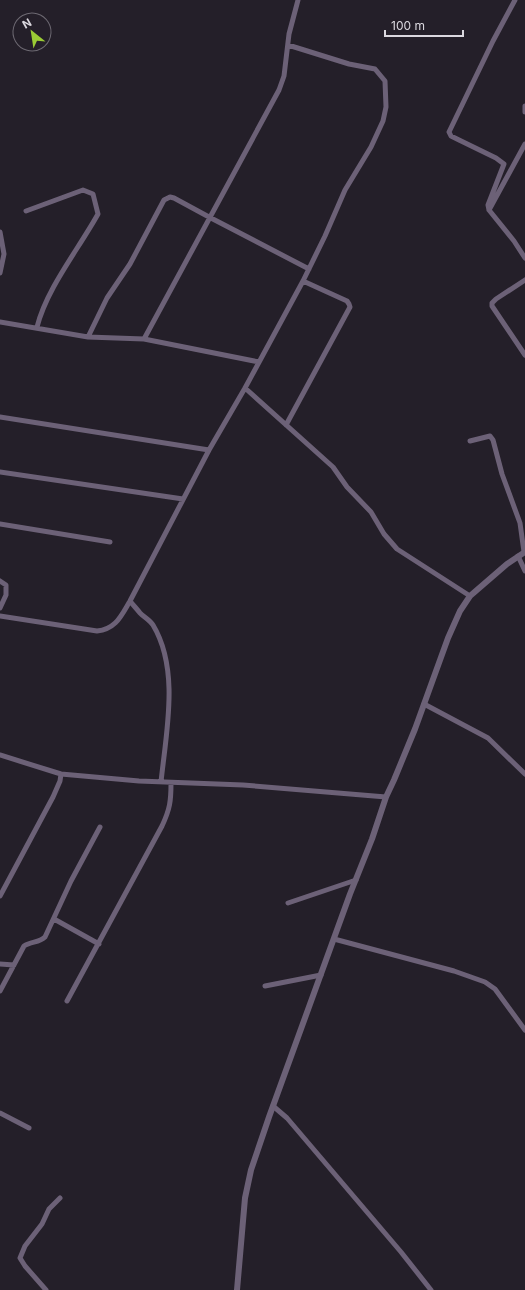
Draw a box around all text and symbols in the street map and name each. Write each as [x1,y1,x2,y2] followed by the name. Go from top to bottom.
[12,12,52,52] north arrow
[385,12,463,38] scale bar
[20,15,34,31] text: N
[391,18,425,33] text: 100 m

